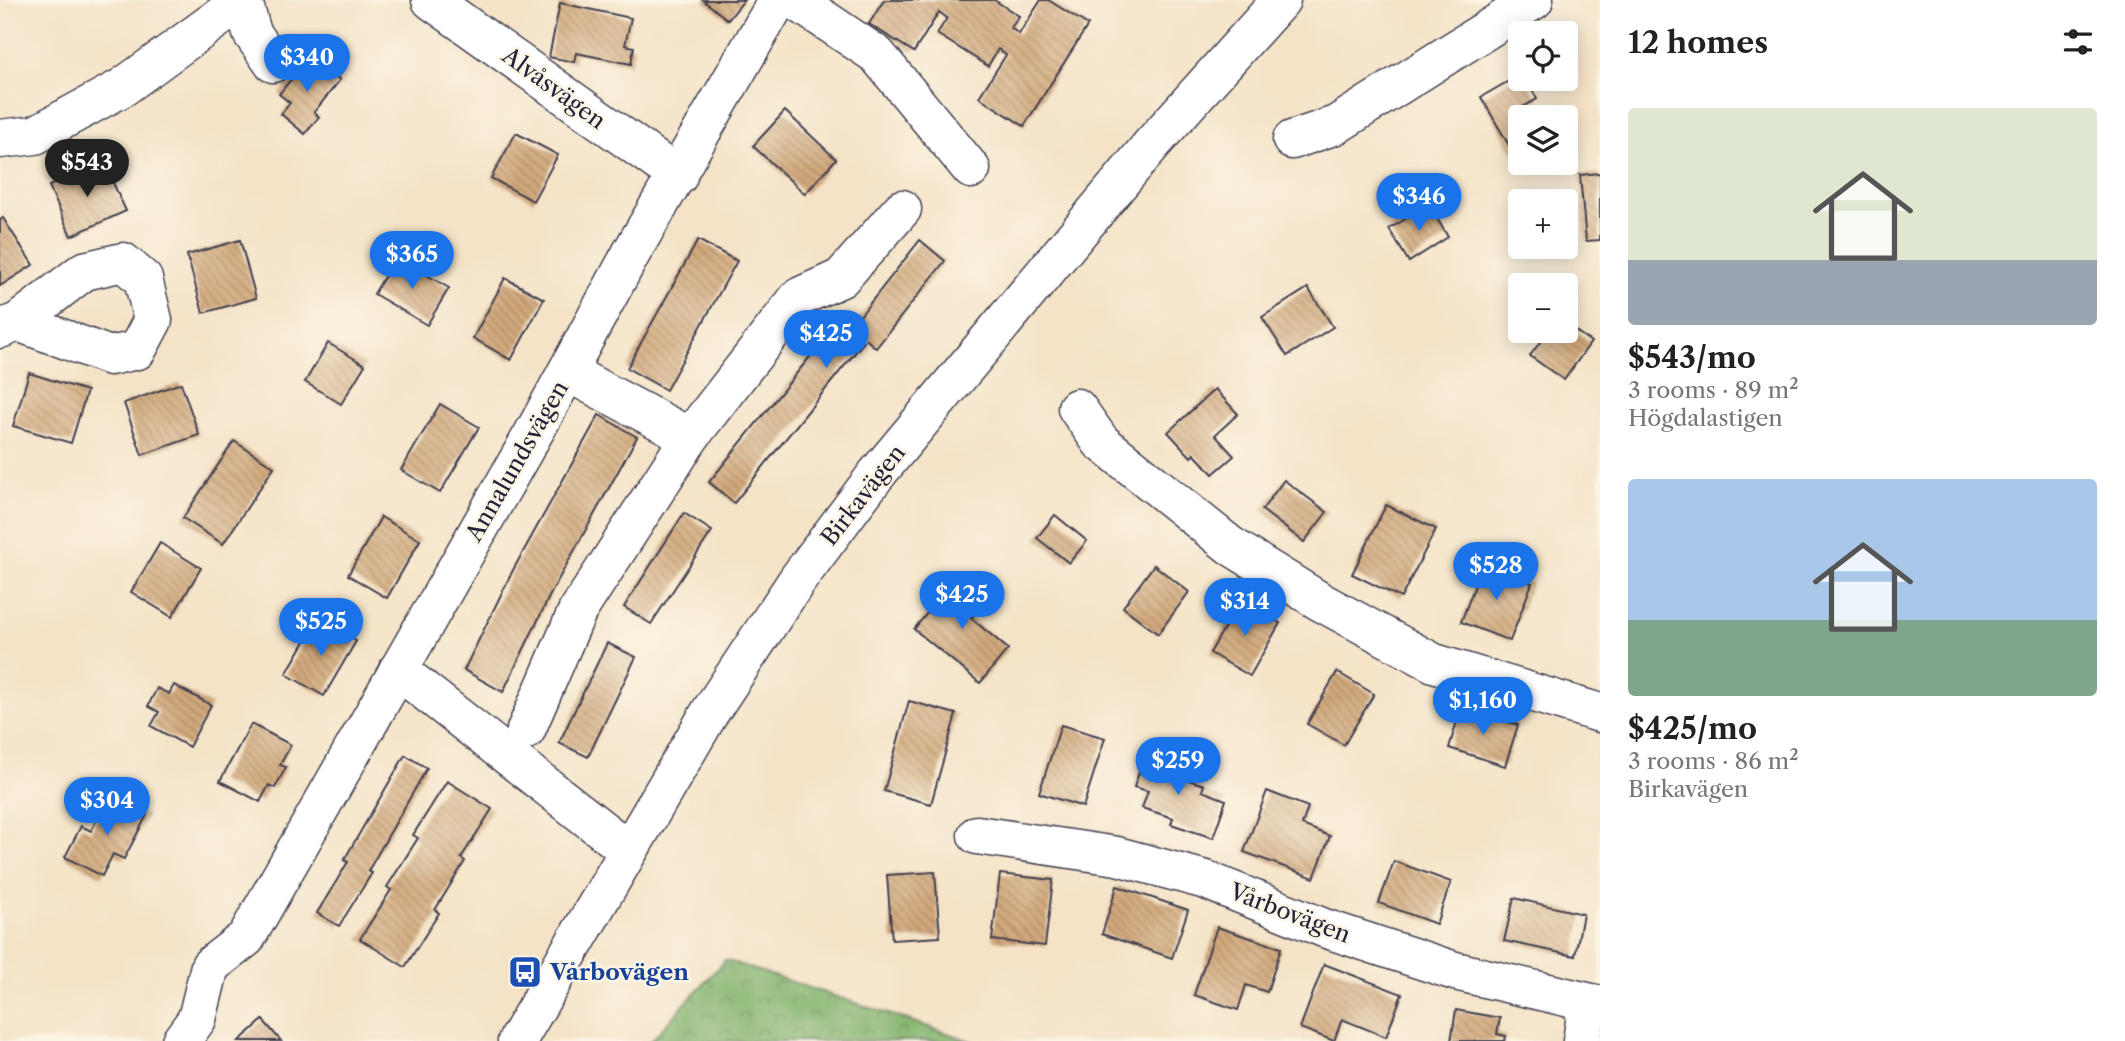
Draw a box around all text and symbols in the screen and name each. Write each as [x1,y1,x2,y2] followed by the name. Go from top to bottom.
[1508,21,1578,343] map controls
[1508,21,1578,91] button: locate
[2059,23,2097,61] icon: filters
[1628,24,1768,61] text: 12 homes
[266,34,348,94] pin: $340
[496,41,611,135] street label: Alvåsvägen
[280,43,334,71] text: $340
[1508,105,1578,175] button: layers
[46,140,128,199] pin: $543
[61,148,113,176] text: $543
[1800,153,1926,279] icon: home
[1378,174,1460,233] pin: $346
[1392,182,1446,210] text: $346
[1508,189,1578,259] button: +
[371,232,453,291] pin: $365
[386,240,438,268] text: $365
[1508,273,1578,343] button: −
[785,310,867,370] pin: $425
[800,319,852,347] text: $425
[1628,339,1756,376] text: $543/mo
[459,376,574,547] street label: Annalundsvägen
[1628,376,1799,404] text: 3 rooms · 89 m²
[1628,404,1783,432] text: Högdalastigen
[815,439,911,551] street label: Birkavägen
[1800,524,1926,650] icon: home
[1455,542,1537,602] pin: $528
[1469,551,1523,579] text: $528
[921,572,1003,631] pin: $425
[1204,578,1286,638] pin: $314
[936,580,988,608] text: $425
[1220,587,1270,615] text: $314
[280,598,362,658] pin: $525
[295,607,347,635] text: $525
[1426,678,1540,737] pin: $1,160
[1449,686,1517,714] text: $1,160
[1628,710,1757,747] text: $425/mo
[1137,738,1219,797] pin: $259
[1152,746,1204,774] text: $259
[1628,747,1799,775] text: 3 rooms · 86 m²
[1628,775,1748,803] text: Birkavägen
[66,778,148,837] pin: $304
[80,786,134,814] text: $304
[1225,877,1354,949] street label: Vårbovägen
[506,953,544,991] bus stop icon: Vårbovägen
[549,958,689,986] place label: Vårbovägen

